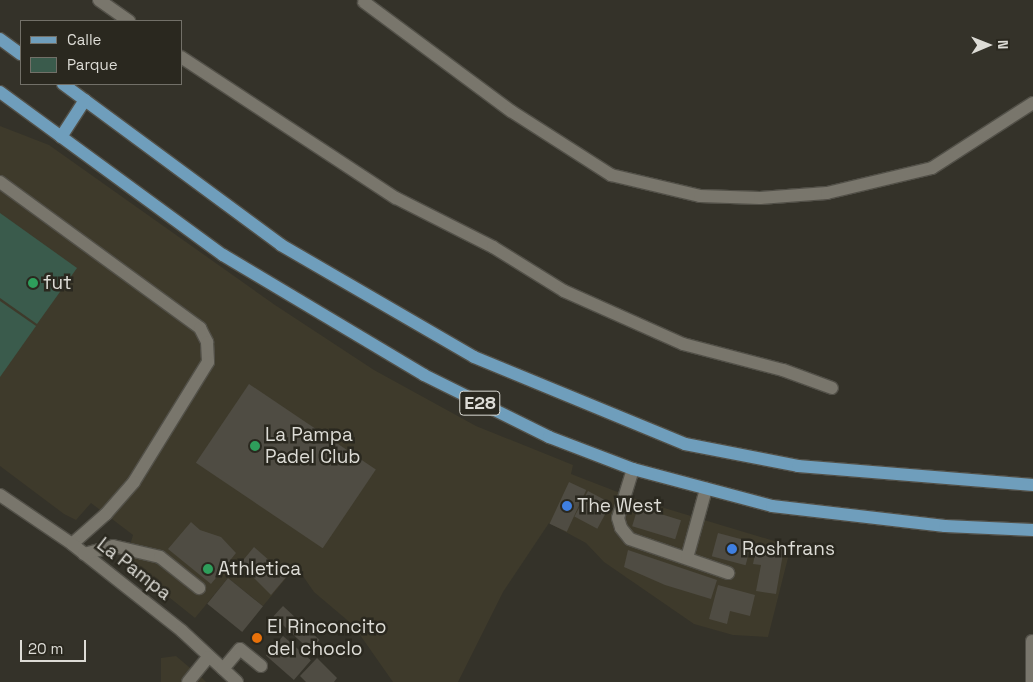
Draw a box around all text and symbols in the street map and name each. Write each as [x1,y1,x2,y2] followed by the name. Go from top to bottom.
[20,20,182,85] legend
[963,20,1013,70] north arrow
[67,30,102,49] text: Calle
[994,40,1012,50] text: N
[67,55,118,74] text: Parque
[43,272,72,294] place label: fut
[27,277,39,289] marker: fut
[459,388,501,418] road number: E28
[265,424,361,468] place label: La Pampa Padel Club
[249,440,261,452] marker: La Pampa Padel Club
[577,495,662,517] place label: The West
[561,500,573,512] marker: The West
[92,533,176,605] street label: La Pampa
[742,538,835,560] place label: Roshfrans
[726,543,738,555] marker: Roshfrans
[218,558,301,580] place label: Athletica
[202,563,214,575] marker: Athletica
[267,616,386,660] place label: El Rinconcito del choclo
[22,630,89,662] scale bar
[251,632,263,644] marker: El Rinconcito del choclo
[28,639,63,658] text: 20 m

